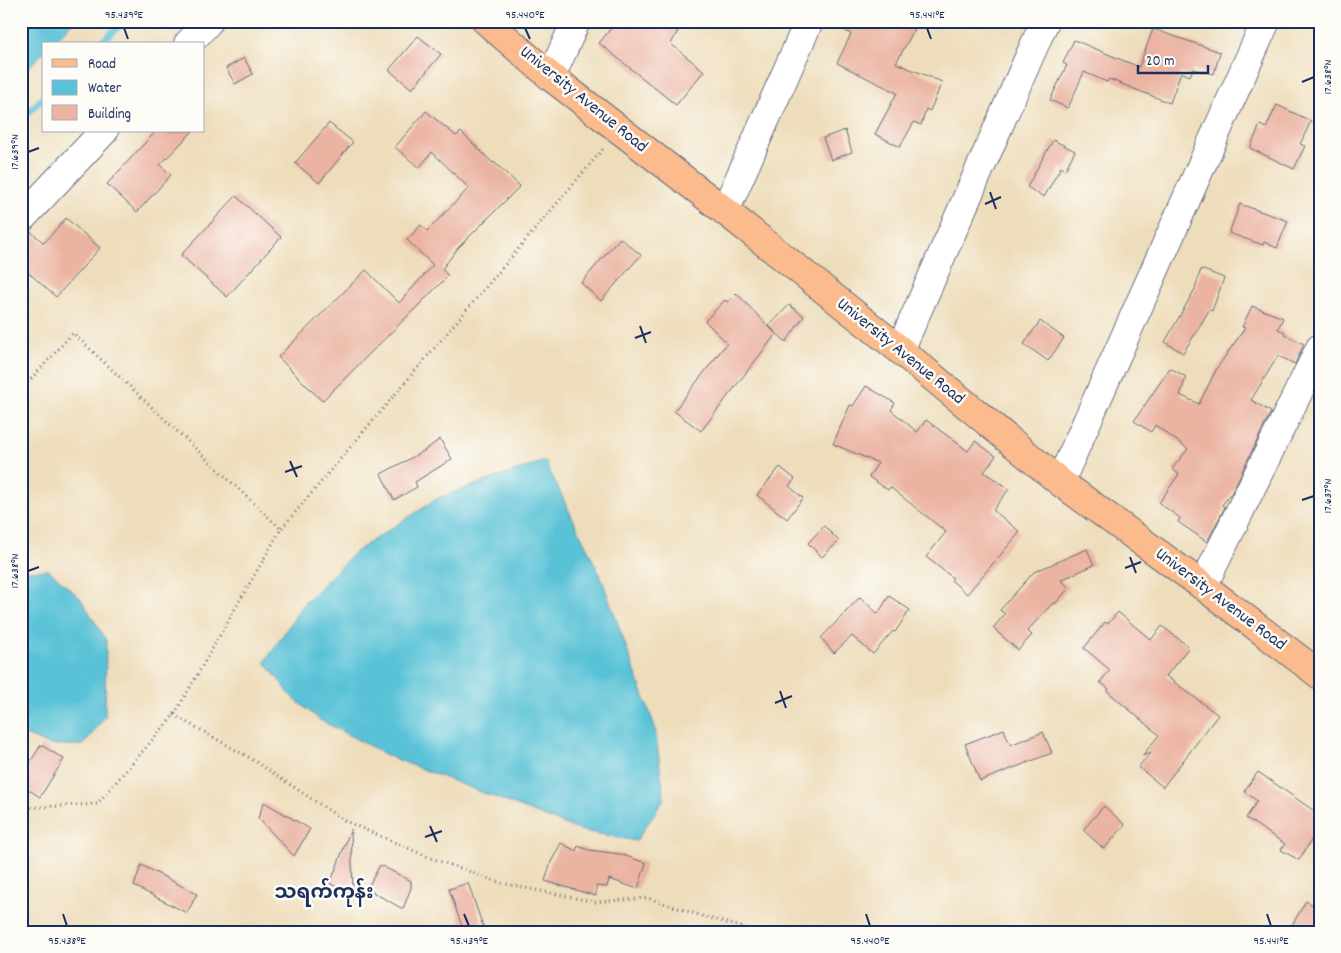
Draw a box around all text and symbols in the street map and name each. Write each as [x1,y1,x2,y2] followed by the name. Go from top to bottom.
[105,7,144,24] text: 95.439°E
[506,7,545,24] text: 95.440°E
[910,7,945,24] text: 95.441°E
[514,40,652,160] street label: University Avenue Road
[42,42,205,132] legend
[1138,42,1208,74] scale bar
[1146,51,1174,73] text: 20 m
[88,54,116,76] text: Road
[1320,59,1337,95] text: 17.638°N
[88,78,122,100] text: Water
[88,104,131,126] text: Building
[7,134,24,170] text: 17.639°N
[831,292,969,412] street label: University Avenue Road
[1320,479,1337,513] text: 17.637°N
[1149,542,1291,658] street label: University Avenue Road
[7,553,24,589] text: 17.638°N
[274,878,374,908] district label: သရက်ကုန်း
[48,933,86,950] text: 95.438°E
[450,933,489,950] text: 95.439°E
[851,933,890,950] text: 95.440°E
[1254,933,1289,950] text: 95.441°E

